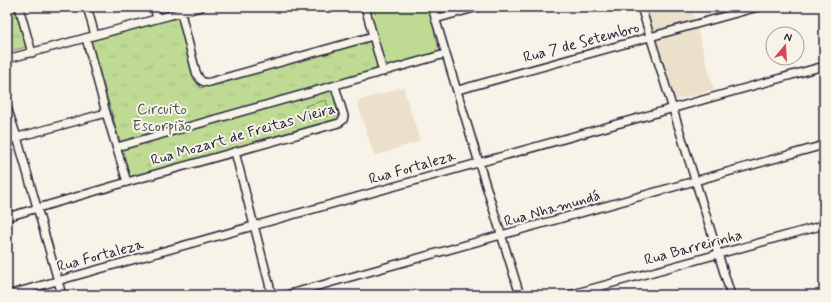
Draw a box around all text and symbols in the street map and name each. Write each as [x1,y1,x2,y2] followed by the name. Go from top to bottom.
[521,18,642,68] street label: Rua 7 de Setembro
[765,26,805,66] north arrow
[782,30,793,45] text: N
[149,99,338,171] street label: Rua Mozart de Freitas Vieira
[133,100,191,137] park label: Circuito Escorpião
[367,146,459,190] street label: Rua Fortaleza
[502,186,603,232] street label: Rua Nhamundá
[642,225,744,271] street label: Rua Barreirinha
[54,234,147,277] street label: Rua Fortaleza

